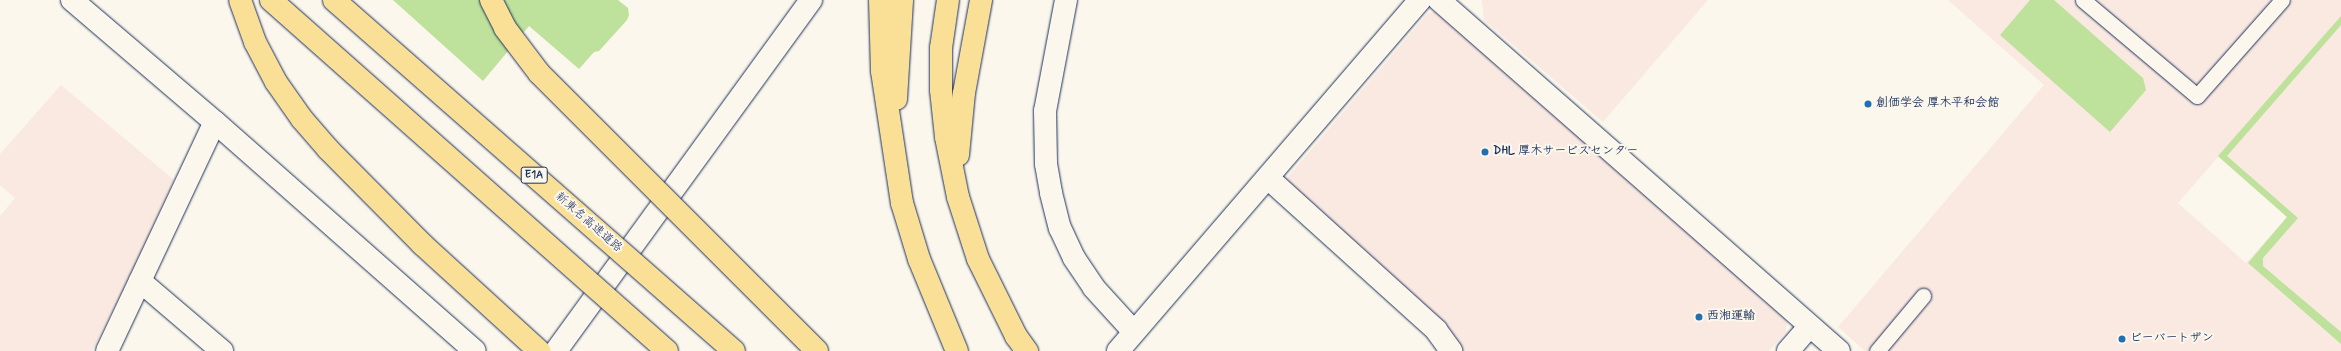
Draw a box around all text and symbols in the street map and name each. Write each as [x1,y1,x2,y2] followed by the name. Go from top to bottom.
[1876,97,1999,111] place label: 創価学会 厚木平和会館
[1863,99,1873,109] marker: 創価学会 厚木平和会館
[1493,145,1638,159] place label: DHL 厚木サービスセンター
[1480,147,1490,157] marker: DHL 厚木サービスセンター
[520,166,548,184] road number: E1A
[552,190,624,256] street label: 新東名高速道路
[1707,310,1755,324] place label: 西湘運輸
[1694,312,1704,322] marker: 西湘運輸
[2130,332,2214,346] place label: ビーバートザン
[2117,334,2127,344] marker: ビーバートザン

